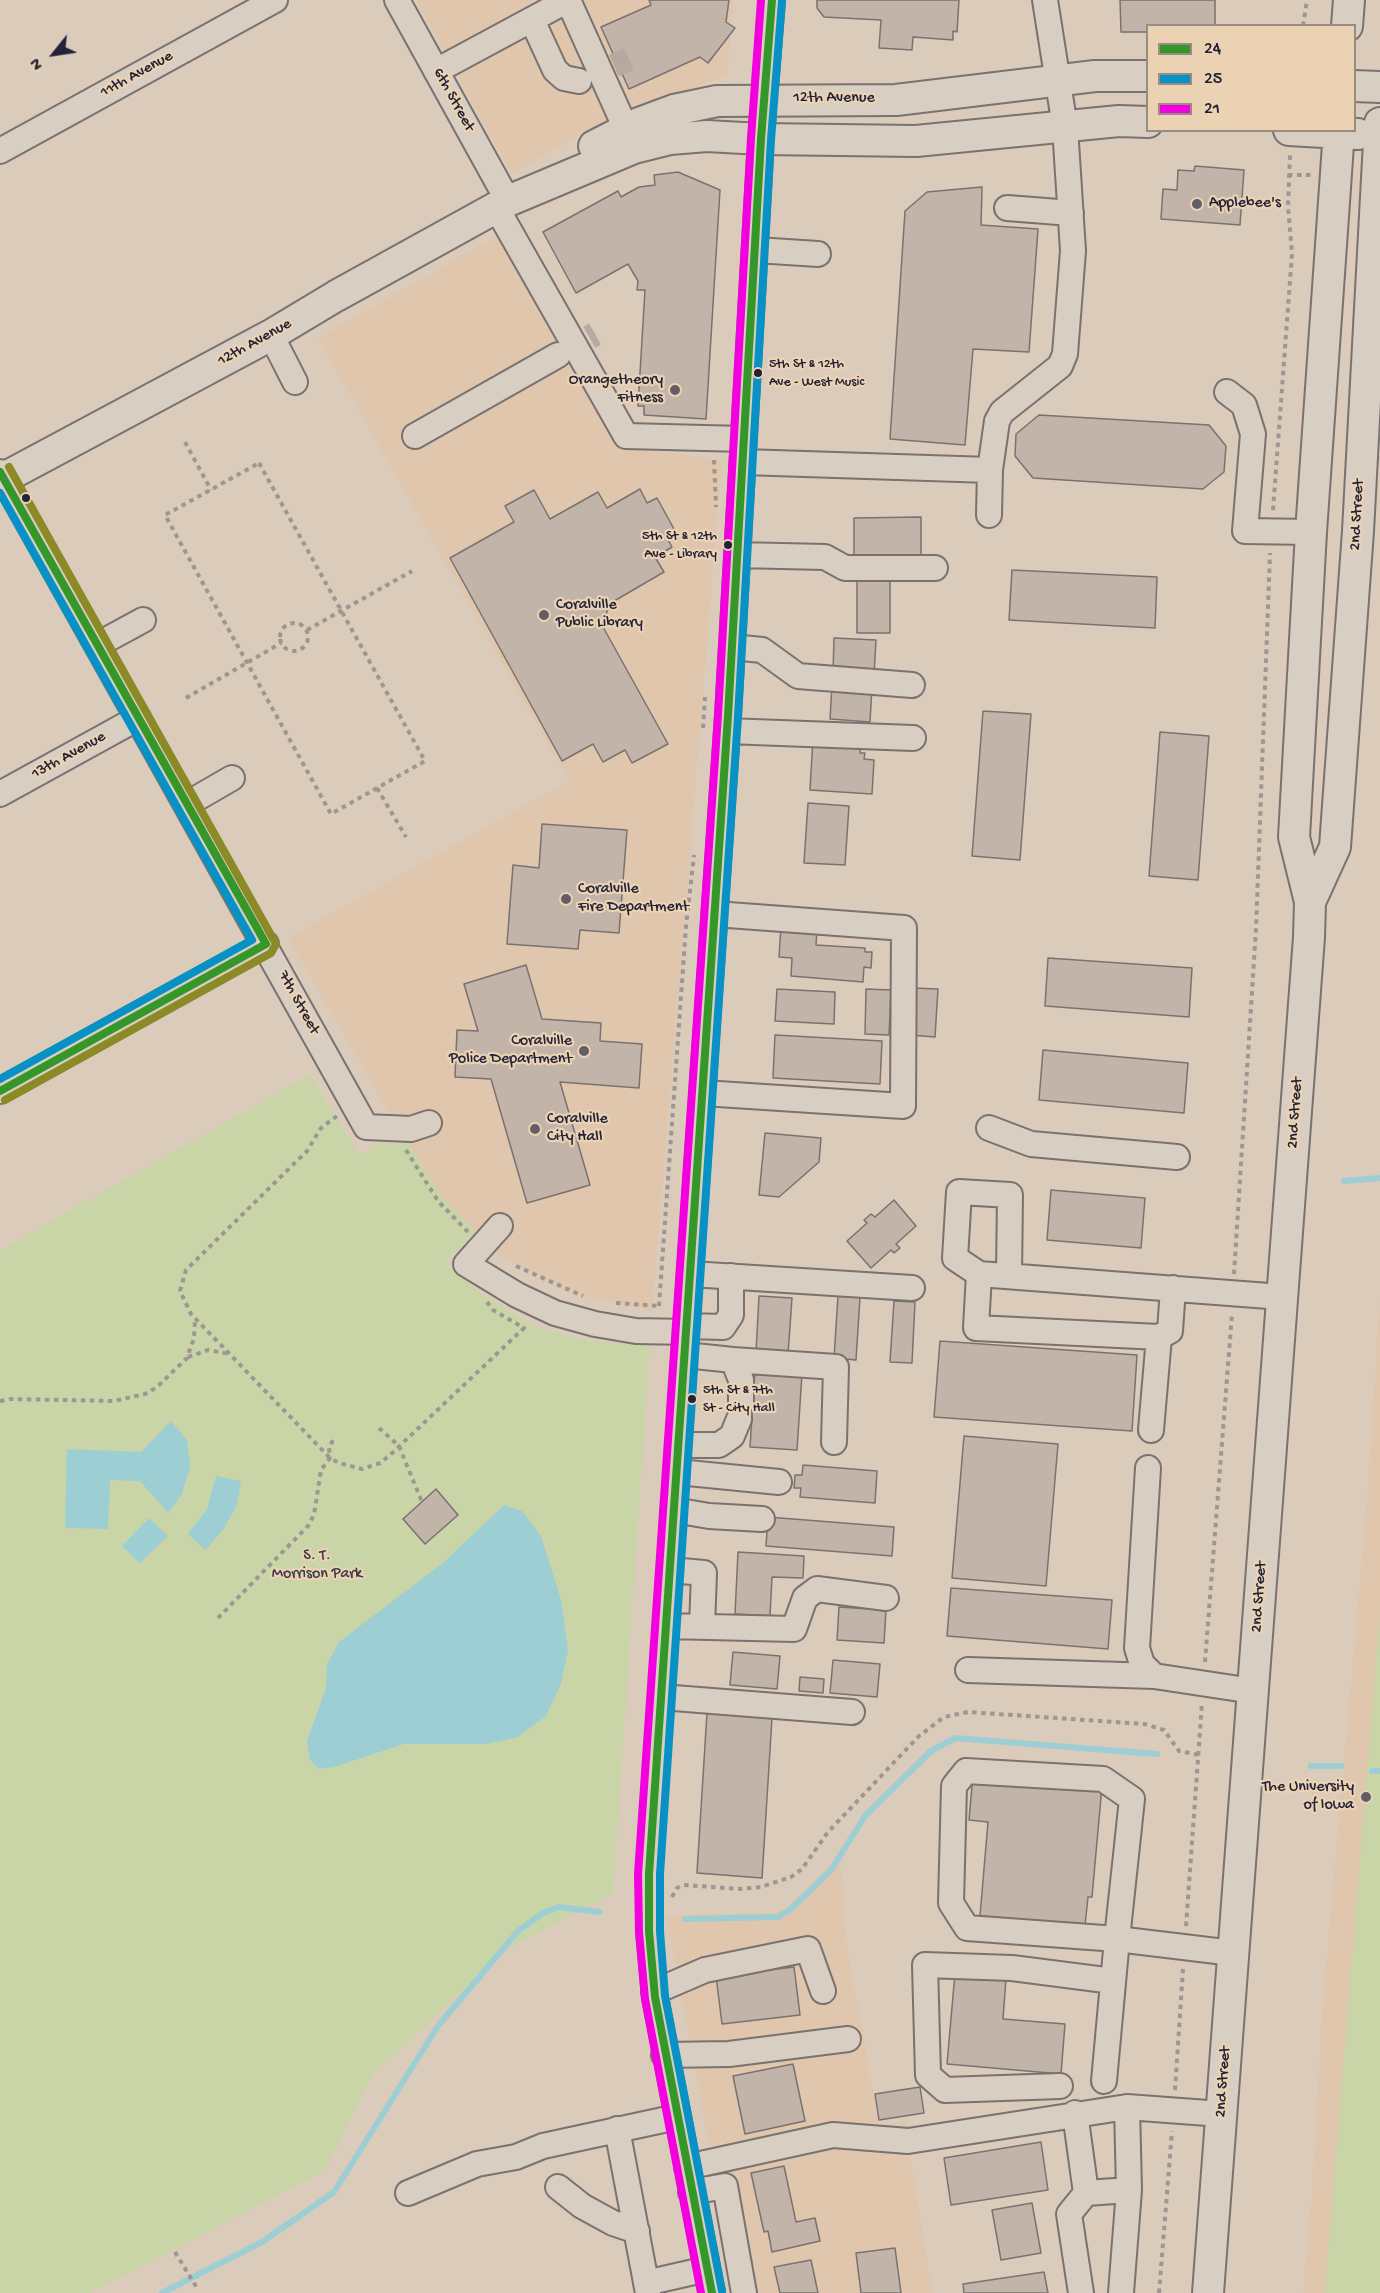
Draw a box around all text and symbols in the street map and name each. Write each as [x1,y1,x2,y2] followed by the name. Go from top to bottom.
[24,24,84,84] north arrow
[1146,24,1356,132] legend
[1204,39,1221,60] text: 24
[97,47,177,103] street label: 11th Avenue
[27,54,49,73] text: N
[428,65,478,135] street label: 6th Street
[1204,69,1222,90] text: 25
[793,89,875,109] street label: 12th Avenue
[1204,99,1220,120] text: 21
[1209,194,1281,214] place label: Applebee's
[1190,197,1204,211] marker: Applebee's
[215,315,295,371] street label: 12th Avenue
[769,357,864,390] place label: 5th St & 12th Ave - West Music
[752,367,764,379] marker: 5th St & 12th Ave - West Music
[569,371,663,409] place label: Orangetheory Fitness
[668,383,682,397] marker: Orangetheory Fitness
[1347,479,1369,551] street label: 2nd Street
[20,492,32,504] unlabelled marker
[642,529,717,562] place label: 5th St & 12th Ave - Library
[722,539,734,551] marker: 5th St & 12th Ave - Library
[556,596,643,634] place label: Coralville Public Library
[537,608,551,622] marker: Coralville Public Library
[29,728,109,784] street label: 13th Avenue
[578,880,689,918] place label: Coralville Fire Department
[559,892,573,906] marker: Coralville Fire Department
[273,968,323,1038] street label: 7th Street
[449,1032,572,1070] place label: Coralville Police Department
[577,1044,591,1058] marker: Coralville Police Department
[1284,1077,1308,1149] street label: 2nd Street
[547,1110,608,1148] place label: Coralville City Hall
[528,1122,542,1136] marker: Coralville City Hall
[703,1383,775,1416] place label: 5th St & 7th St - City Hall
[686,1393,698,1405] marker: 5th St & 7th St - City Hall
[272,1547,362,1585] park label: S. T. Morrison Park
[1248,1561,1272,1633] street label: 2nd Street
[1262,1778,1354,1816] place label: The University of Iowa
[1359,1790,1373,1804] marker: The University of Iowa
[1212,2046,1236,2118] street label: 2nd Street

